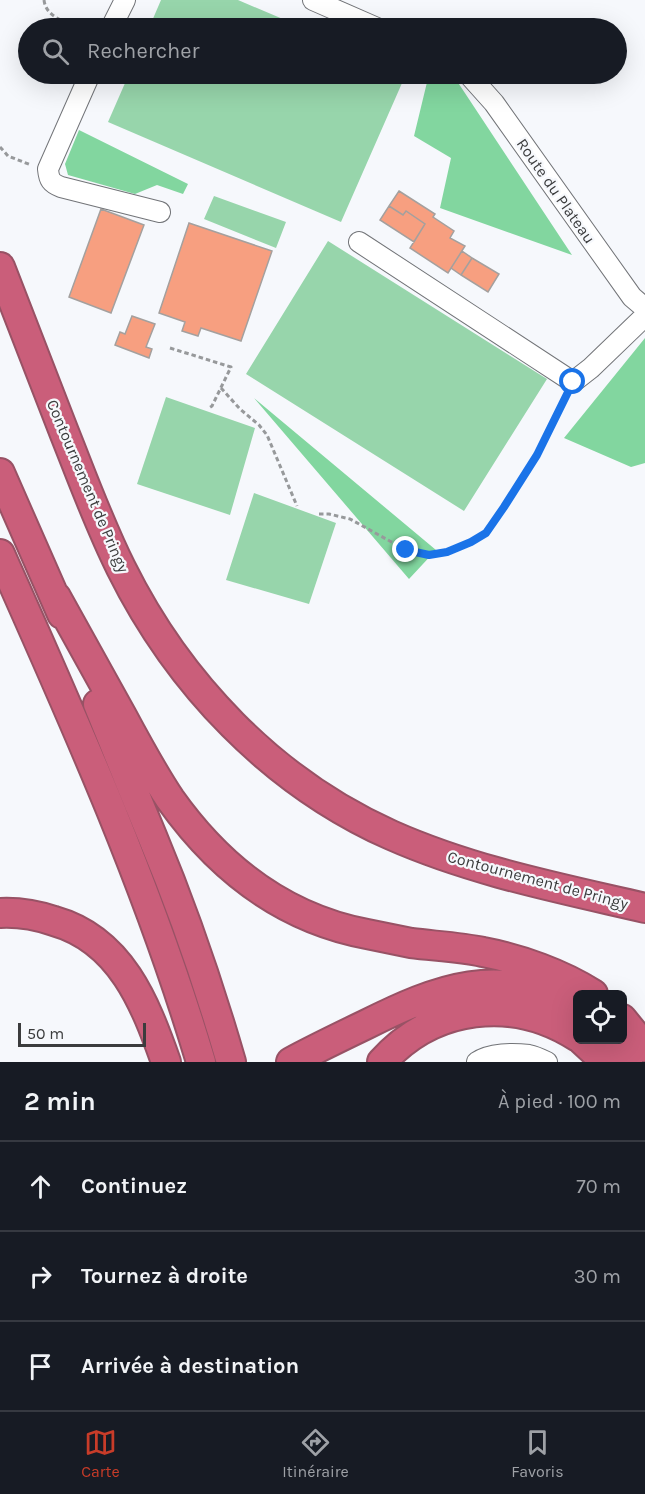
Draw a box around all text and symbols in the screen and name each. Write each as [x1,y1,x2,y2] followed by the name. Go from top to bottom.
[18,18,627,84] search box
[39,35,72,68] icon: search
[87,38,200,64] text: Rechercher
[513,135,599,247] street label: Route du Plateau
[559,368,585,394] route start
[43,397,133,576] street label: Contournement de Pringy
[392,536,418,562] route end
[446,847,631,913] street label: Contournement de Pringy
[573,990,627,1044] map controls
[573,990,627,1044] button: locate
[18,1020,146,1048] scale bar
[27,1024,64,1043] text: 50 m
[24,1086,96,1117] text: 2 min
[498,1090,621,1113] text: À pied · 100 m
[24,1170,57,1203] icon: ahead
[81,1173,187,1199] text: Continuez
[576,1175,621,1198] text: 70 m
[24,1260,57,1293] icon: right
[81,1263,248,1289] text: Tournez à droite
[574,1265,621,1288] text: 30 m
[24,1350,57,1383] icon: arrive
[81,1353,299,1379] text: Arrivée à destination
[81,1426,120,1481] tab: Carte
[282,1426,349,1481] tab: Itinéraire
[511,1426,564,1481] tab: Favoris

